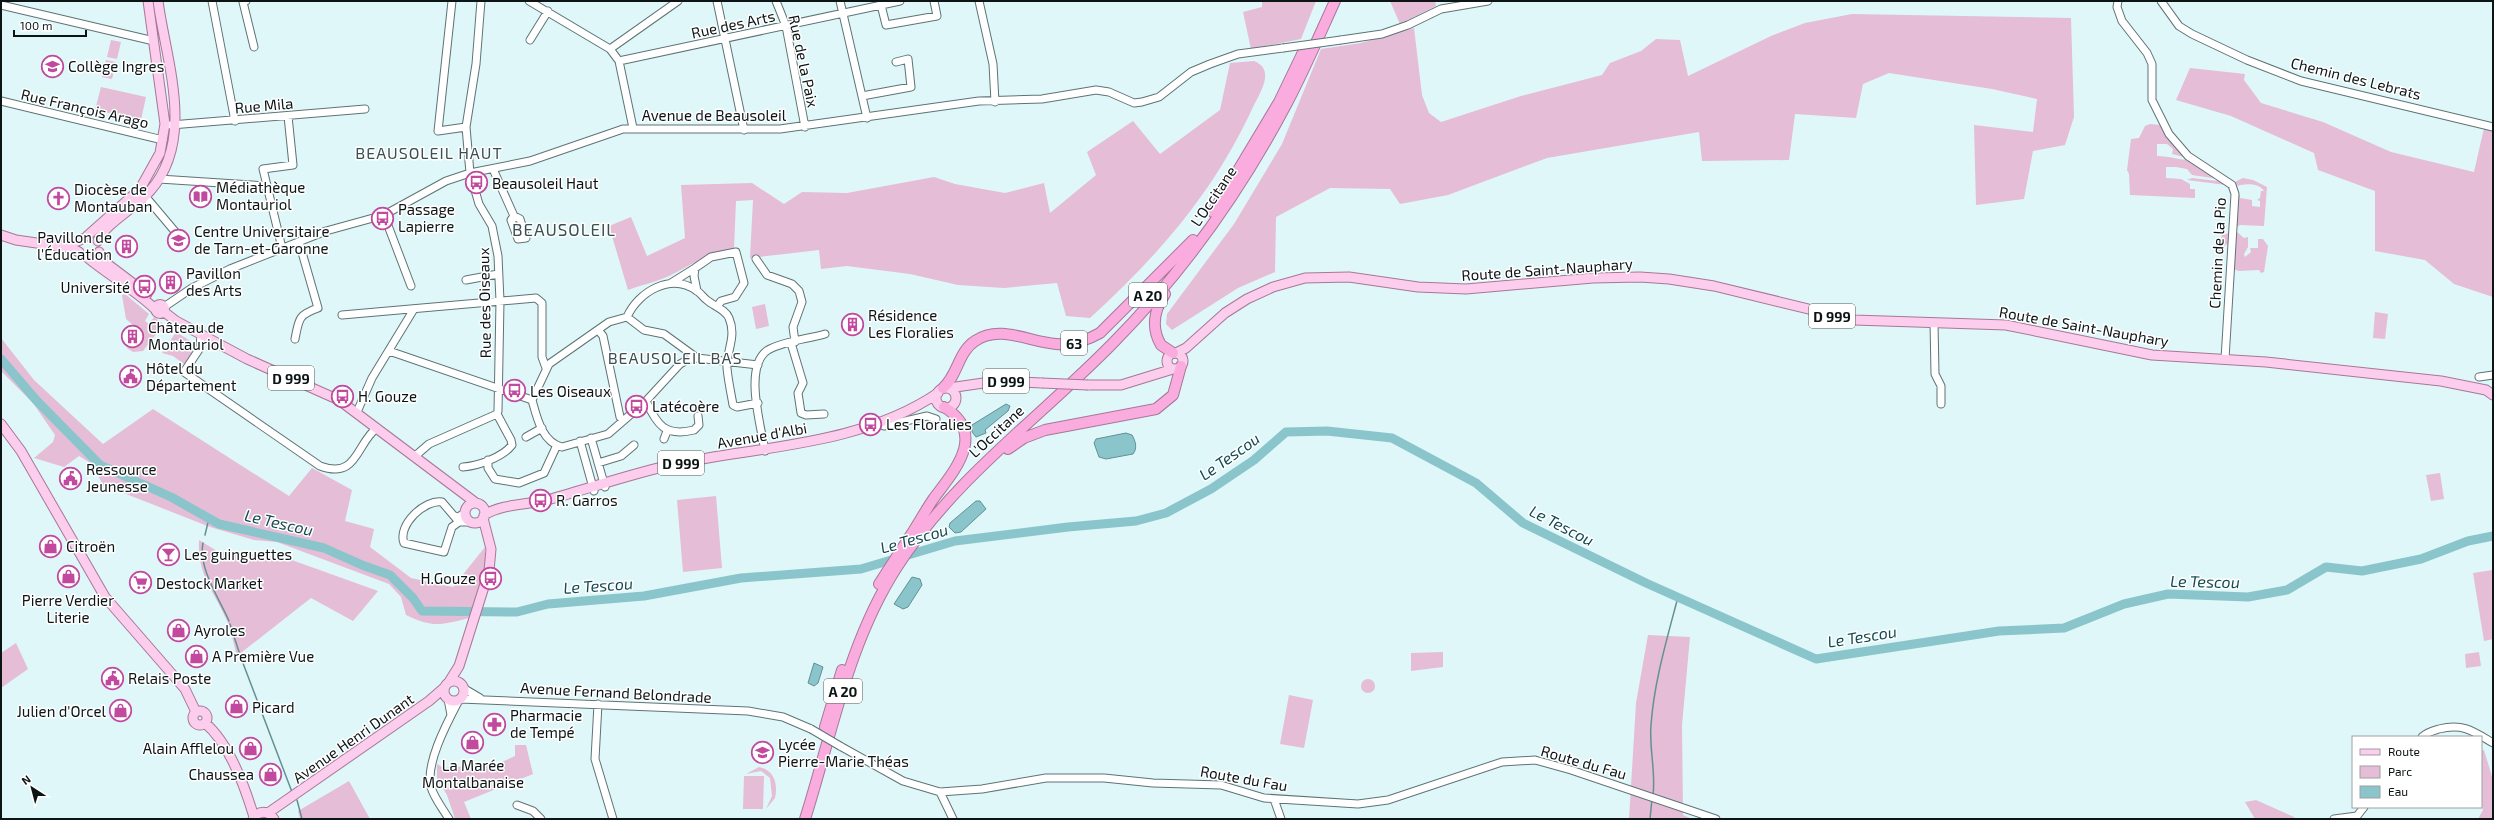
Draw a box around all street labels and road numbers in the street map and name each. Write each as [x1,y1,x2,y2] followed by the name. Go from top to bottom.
[689,6,777,42] street label: Rue des Arts
[785,13,823,109] street label: Rue de la Paix
[2289,53,2423,103] street label: Chemin des Lebrats
[19,85,151,132] street label: Rue François Arago
[234,93,294,117] street label: Rue Mila
[642,106,787,124] street label: Avenue de Beausoleil
[1186,163,1240,229] street label: L'Occitane
[2205,197,2229,309] street label: Chemin de la Pio
[474,247,494,359] street label: Rue des Oiseaux
[1461,254,1633,284] street label: Route de Saint-Nauphary
[1129,283,1167,307] road number: A 20
[1998,302,2170,350] street label: Route de Saint-Nauphary
[1809,304,1855,328] road number: D 999
[1061,331,1087,355] road number: 63
[268,366,314,390] road number: D 999
[983,369,1029,393] road number: D 999
[965,401,1027,461] street label: L'Occitane
[716,418,808,452] street label: Avenue d'Albi
[658,451,704,475] road number: D 999
[520,678,712,706] street label: Avenue Fernand Belondrade
[824,679,862,703] road number: A 20
[289,689,417,786] street label: Avenue Henri Dunant
[1539,741,1629,783] street label: Route du Fau
[1199,761,1289,795] street label: Route du Fau

